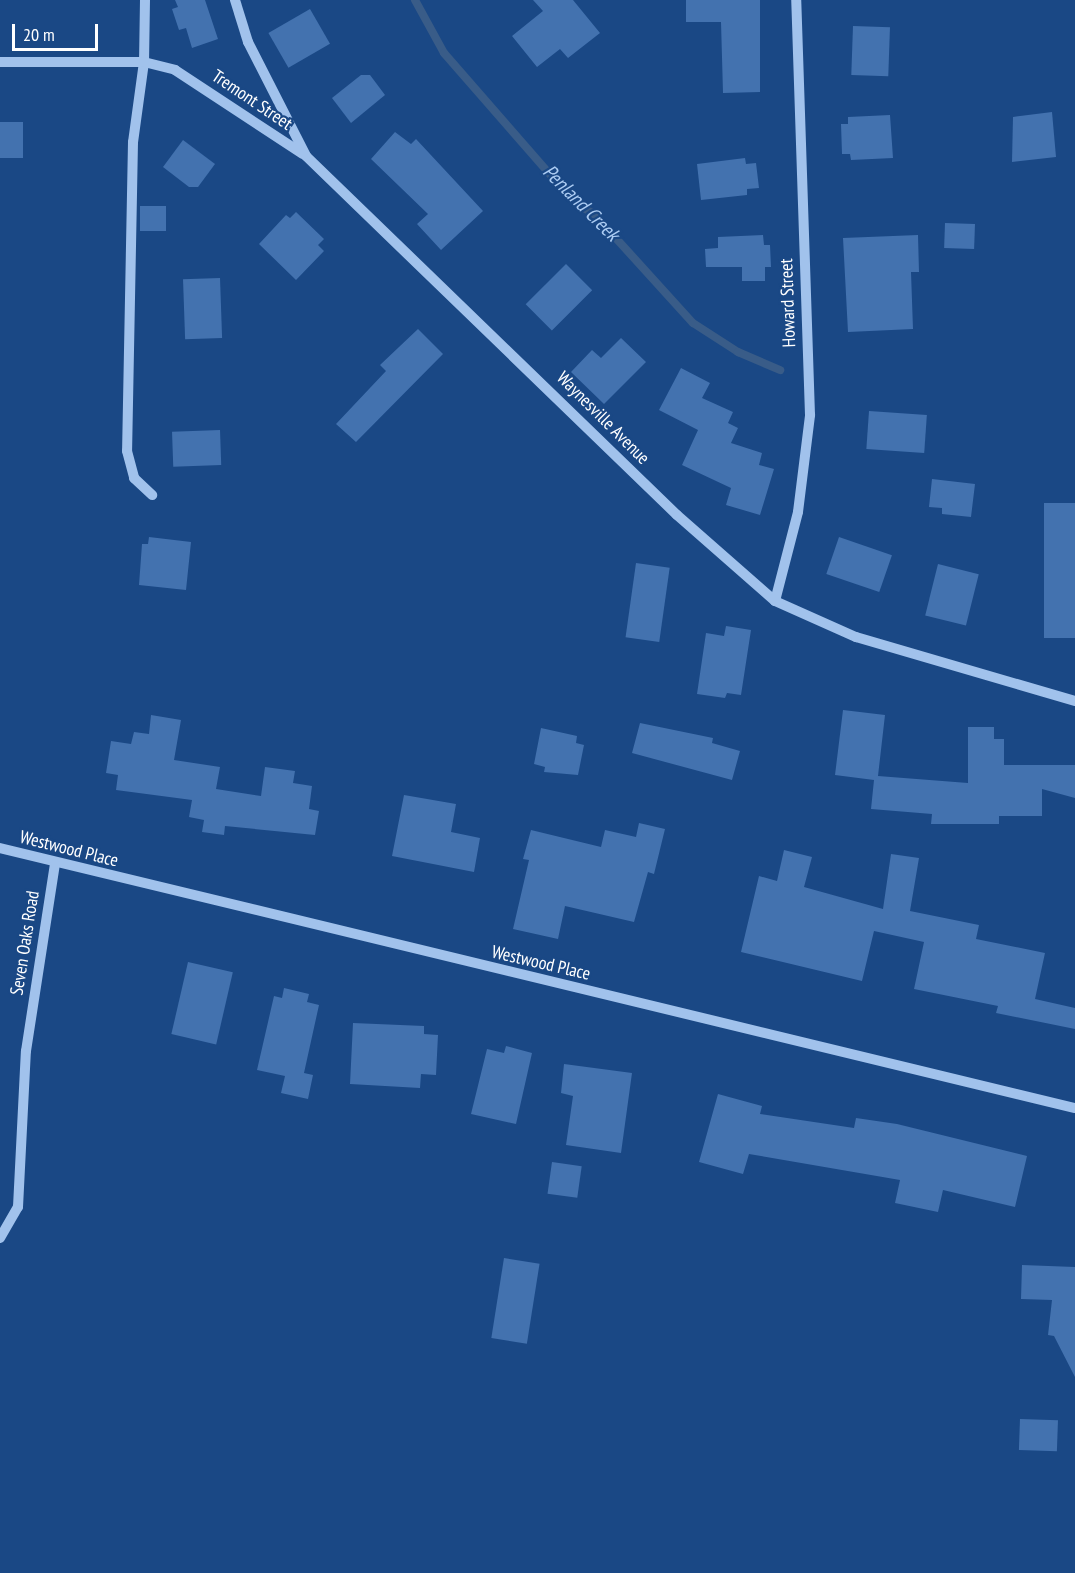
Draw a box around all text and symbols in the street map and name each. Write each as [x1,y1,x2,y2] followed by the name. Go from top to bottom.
[15,12,100,50] scale bar
[23,23,55,46] text: 20 m
[208,65,296,135] street label: Tremont Street
[538,160,624,246] water label: Penland Creek
[776,258,800,348] street label: Howard Street
[552,367,654,469] street label: Waynesville Avenue
[18,826,120,872] street label: Westwood Place
[6,889,44,997] street label: Seven Oaks Road
[490,941,592,985] street label: Westwood Place

